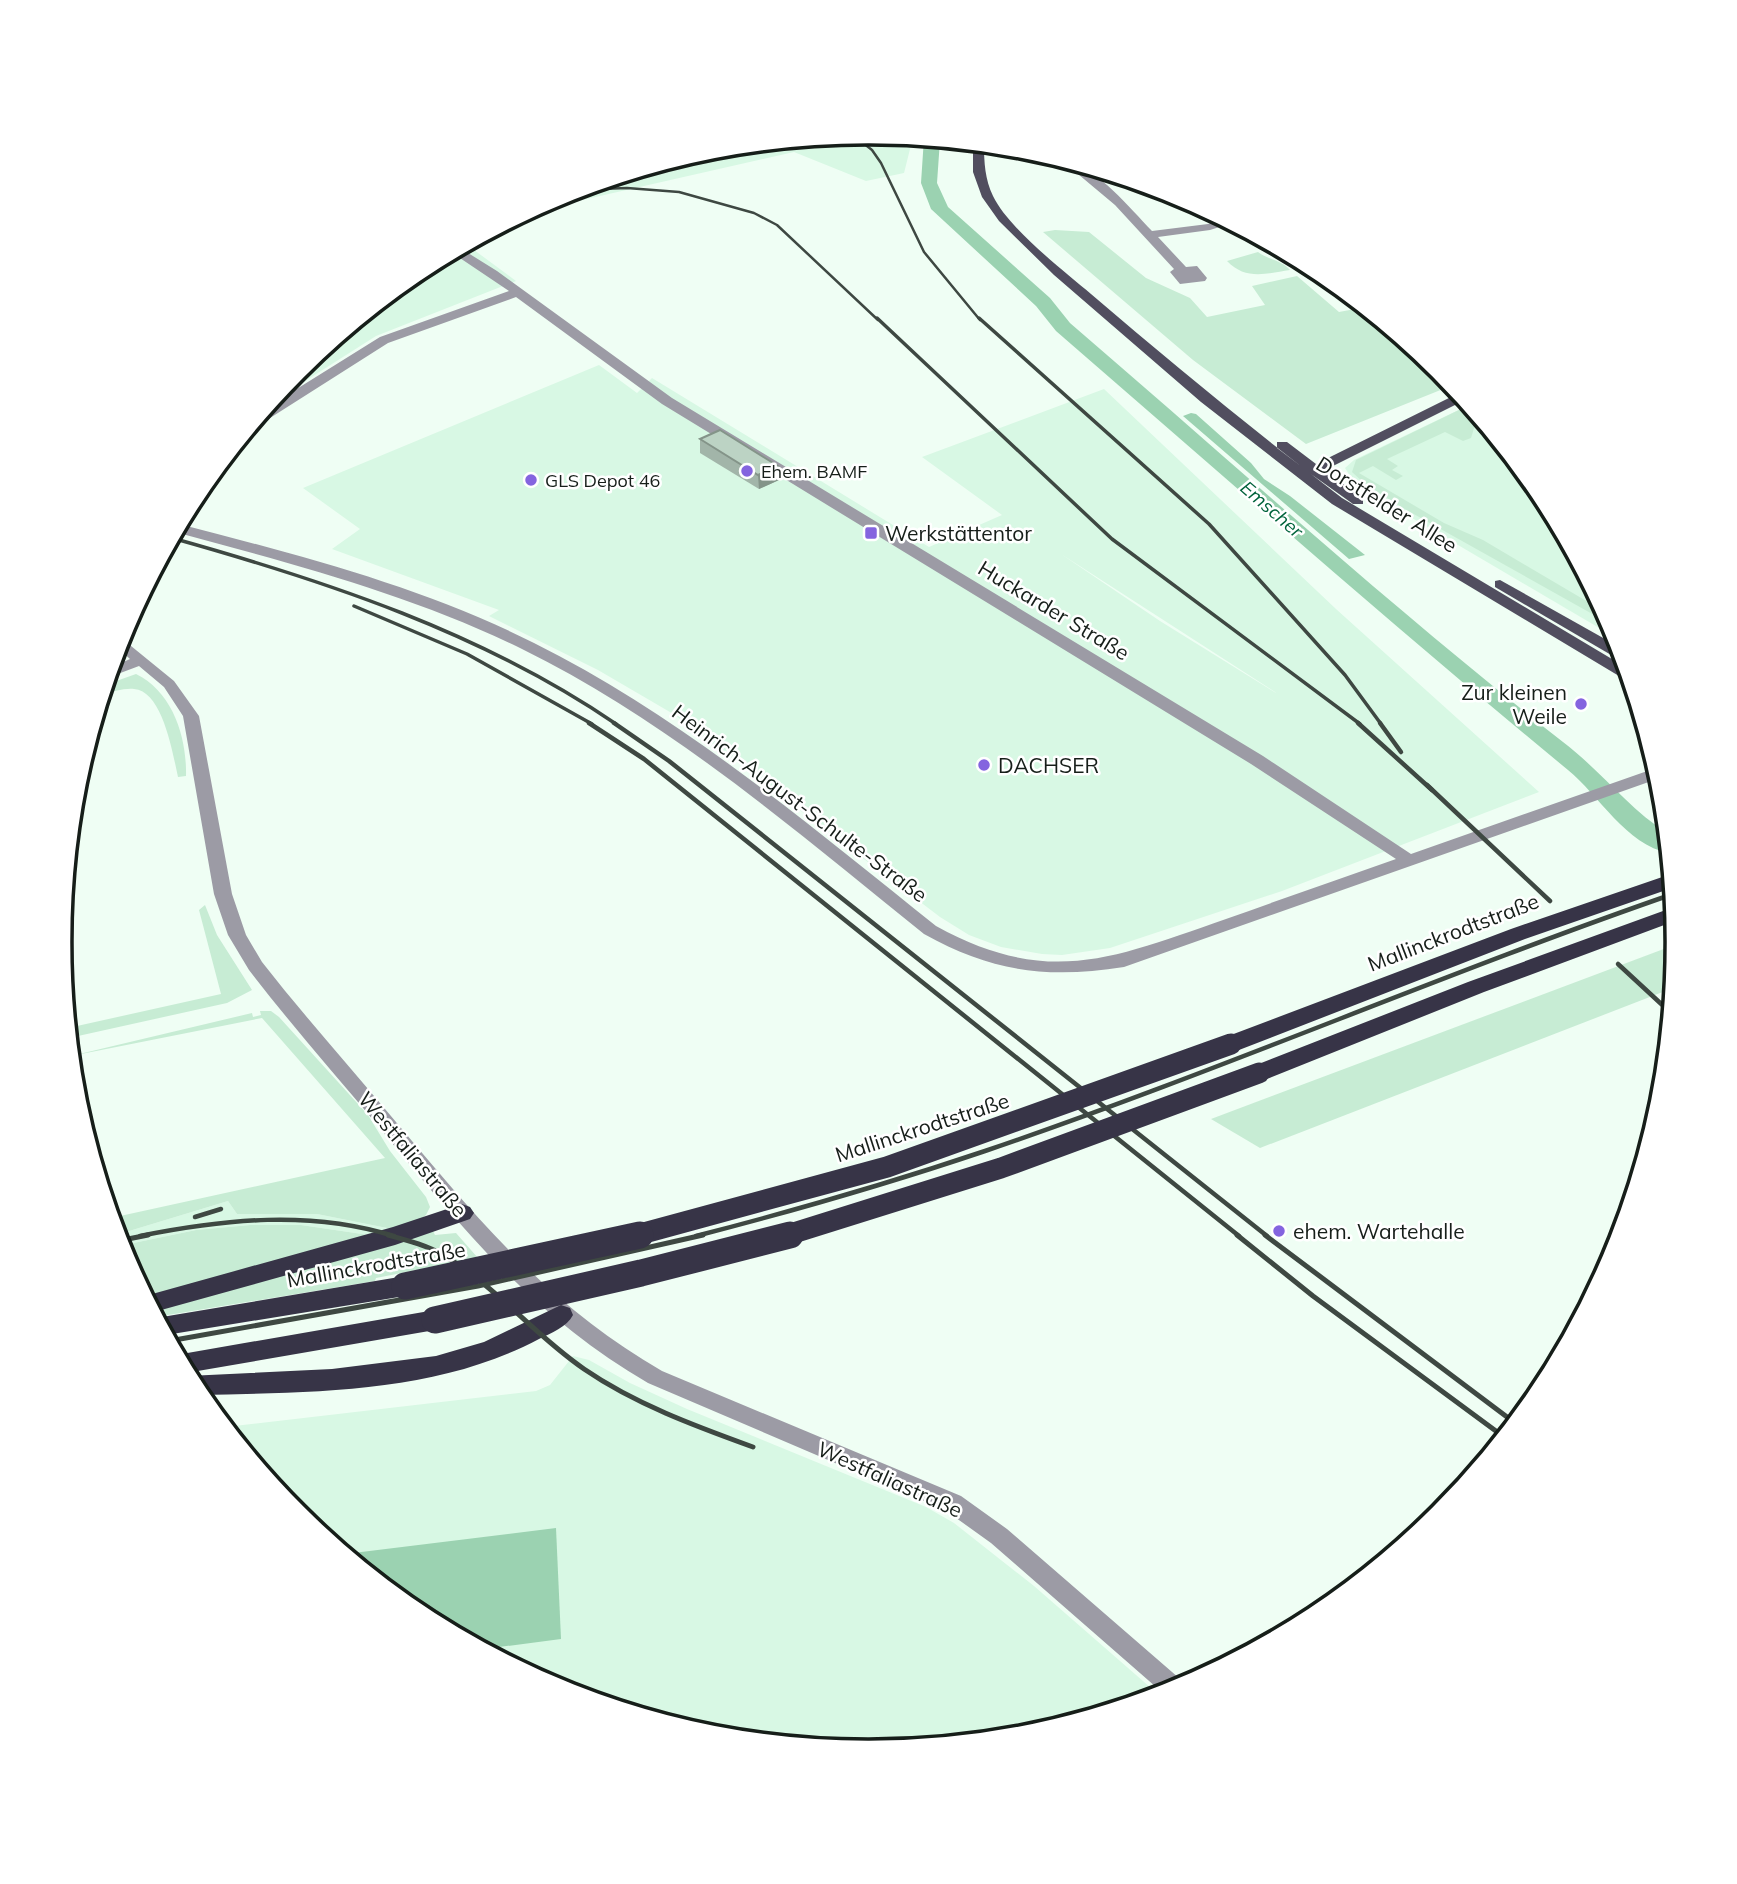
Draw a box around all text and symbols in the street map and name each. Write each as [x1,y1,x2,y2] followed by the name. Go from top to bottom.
[1312,450,1462,558] street label: Dorstfelder Allee
[761,460,867,483] place label: Ehem. BAMF
[739,463,755,479] marker: Ehem. BAMF
[545,469,660,492] place label: GLS Depot 46
[523,472,539,488] marker: GLS Depot 46
[1236,475,1309,543] water label: Emscher
[885,520,1032,546] place label: Werkstättentor
[863,525,879,541] marker: Werkstättentor
[974,555,1134,665] street label: Huckarder Straße
[1461,679,1567,729] place label: Zur kleinen Weile
[1573,696,1589,712] marker: Zur kleinen Weile
[667,699,933,907] street label: Heinrich-August-Schulte-Straße
[998,752,1099,778] place label: DACHSER
[976,757,992,773] marker: DACHSER
[1364,887,1542,977] street label: Mallinckrodtstraße
[353,1086,473,1222] street label: Westfaliastraße
[832,1087,1012,1167] street label: Mallinckrodtstraße
[1293,1218,1465,1244] place label: ehem. Wartehalle
[1271,1223,1287,1239] marker: ehem. Wartehalle
[285,1235,467,1293] street label: Mallinckrodtstraße
[813,1435,967,1523] street label: Westfaliastraße

